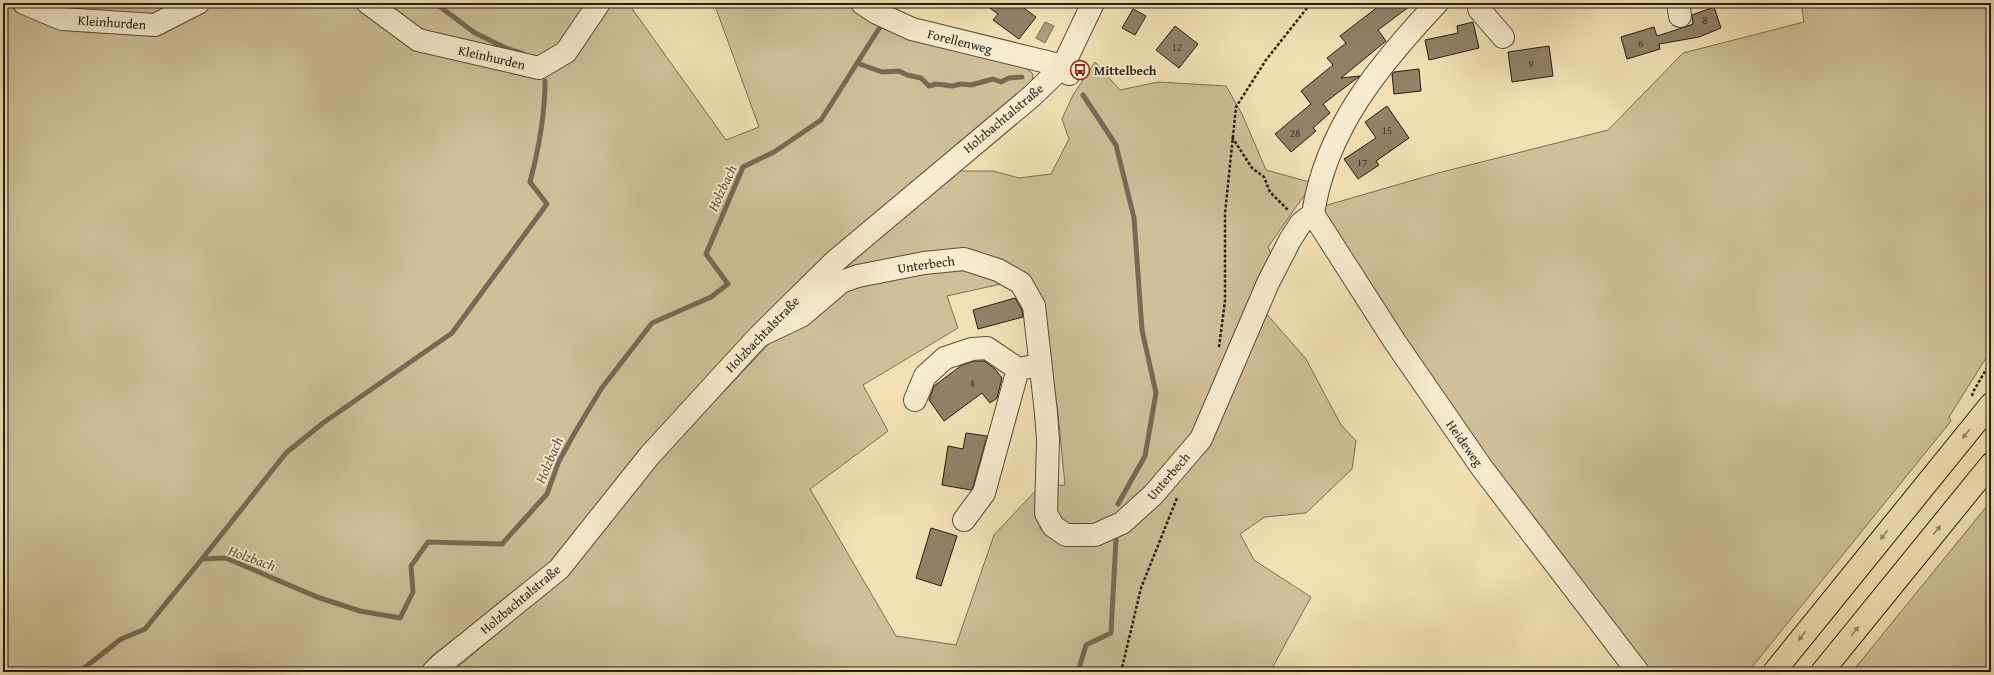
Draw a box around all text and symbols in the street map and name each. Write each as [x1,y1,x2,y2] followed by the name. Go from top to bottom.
[77,11,147,34] street label: Kleinhurden
[1702,12,1708,28] house number: 8
[926,24,995,59] street label: Forellenweg
[1638,35,1644,51] house number: 6
[1172,39,1182,55] house number: 12
[456,41,528,75] street label: Kleinhurden
[1528,56,1534,72] house number: 9
[1069,59,1091,81] bus stop icon: Mittelbech
[1094,61,1157,80] place label: Mittelbech
[959,79,1048,158] street label: Holzbachtalstraße
[1382,122,1392,138] house number: 15
[1290,125,1300,141] house number: 28
[1357,154,1367,170] house number: 17
[702,162,741,215] water label: Holzbach
[896,251,957,278] street label: Unterbech
[721,292,804,377] street label: Holzbachtalstraße
[969,375,975,391] house number: 4
[1442,416,1488,471] street label: Heideweg
[1962,429,1971,440] one-way arrow
[530,434,568,487] water label: Holzbach
[1142,448,1195,504] street label: Unterbech
[1933,524,1942,535] one-way arrow
[1880,530,1889,541] one-way arrow
[225,540,278,576] water label: Holzbach
[476,560,565,639] street label: Holzbachtalstraße
[1851,625,1860,636] one-way arrow
[1798,631,1807,642] one-way arrow

